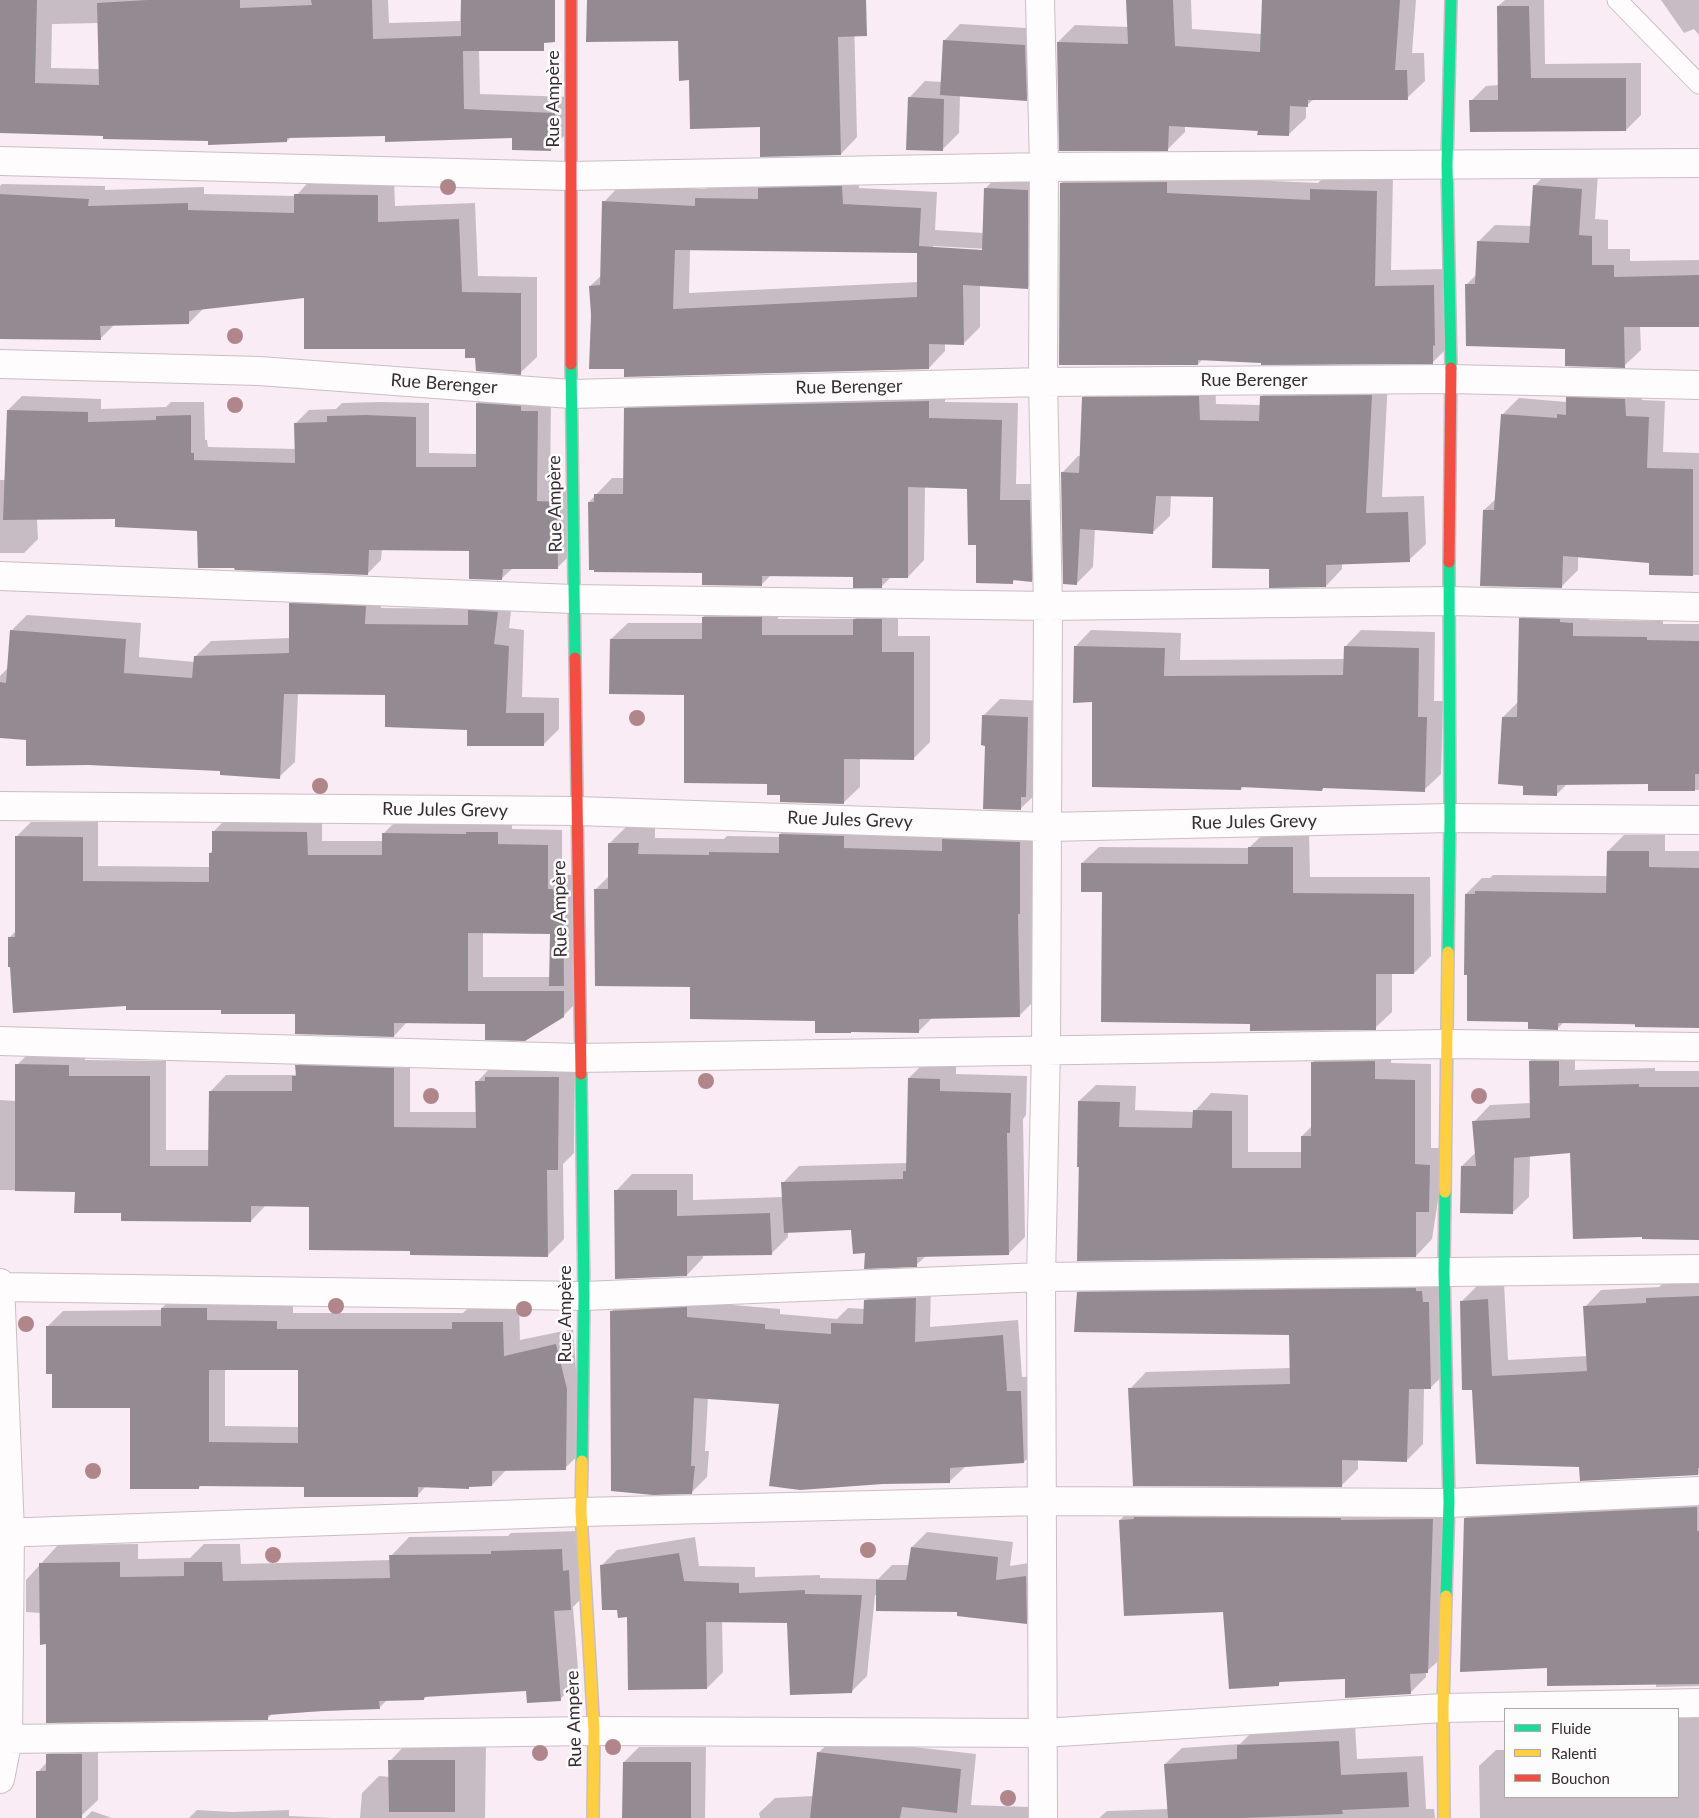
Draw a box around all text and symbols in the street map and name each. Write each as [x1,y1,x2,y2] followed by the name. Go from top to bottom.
[542,50,564,148] street label: Rue Ampère
[390,369,498,399] street label: Rue Berenger
[1200,369,1308,391] street label: Rue Berenger
[795,375,903,399] street label: Rue Berenger
[543,455,567,553] street label: Rue Ampère
[382,798,508,822] street label: Rue Jules Grevy
[787,807,913,833] street label: Rue Jules Grevy
[1191,810,1317,834] street label: Rue Jules Grevy
[548,860,572,958] street label: Rue Ampère
[554,1265,576,1363] street label: Rue Ampère
[562,1670,586,1768] street label: Rue Ampère
[1504,1708,1679,1798] legend
[1551,1719,1591,1737] text: Fluide
[1551,1744,1597,1762] text: Ralenti
[1551,1769,1610,1787] text: Bouchon

